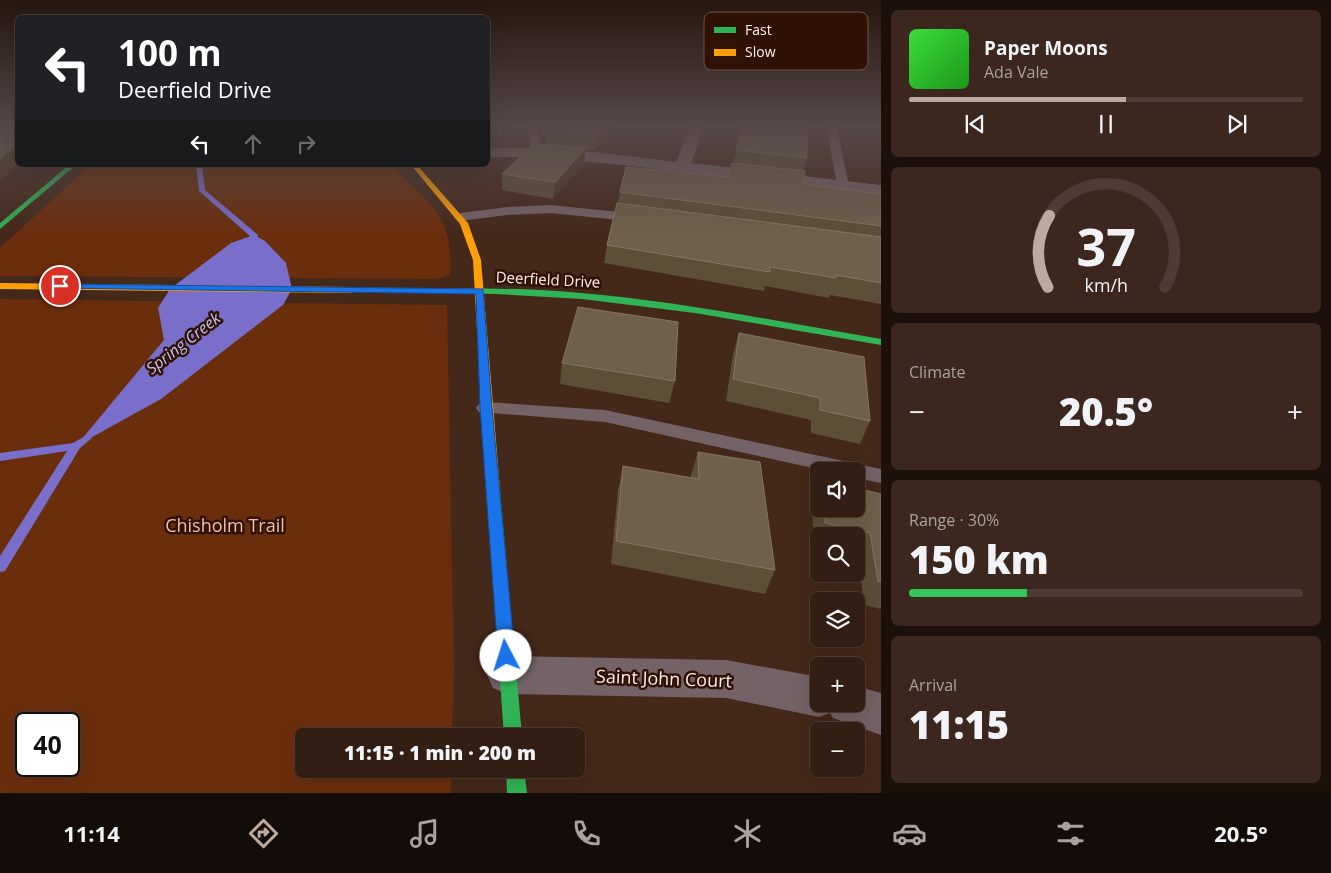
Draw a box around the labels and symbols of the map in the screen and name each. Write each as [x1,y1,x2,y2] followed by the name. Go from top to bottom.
[704,12,868,70] legend
[745,20,772,39] text: Fast
[745,42,776,61] text: Slow
[39,265,81,307] pin
[495,266,601,292] street label: Deerfield Drive
[141,306,226,379] water label: Spring Creek
[165,513,285,537] park label: Chisholm Trail
[479,629,531,681] position arrow
[596,664,732,692] street label: Saint John Court
[15,712,80,777] speed limit sign: 40

